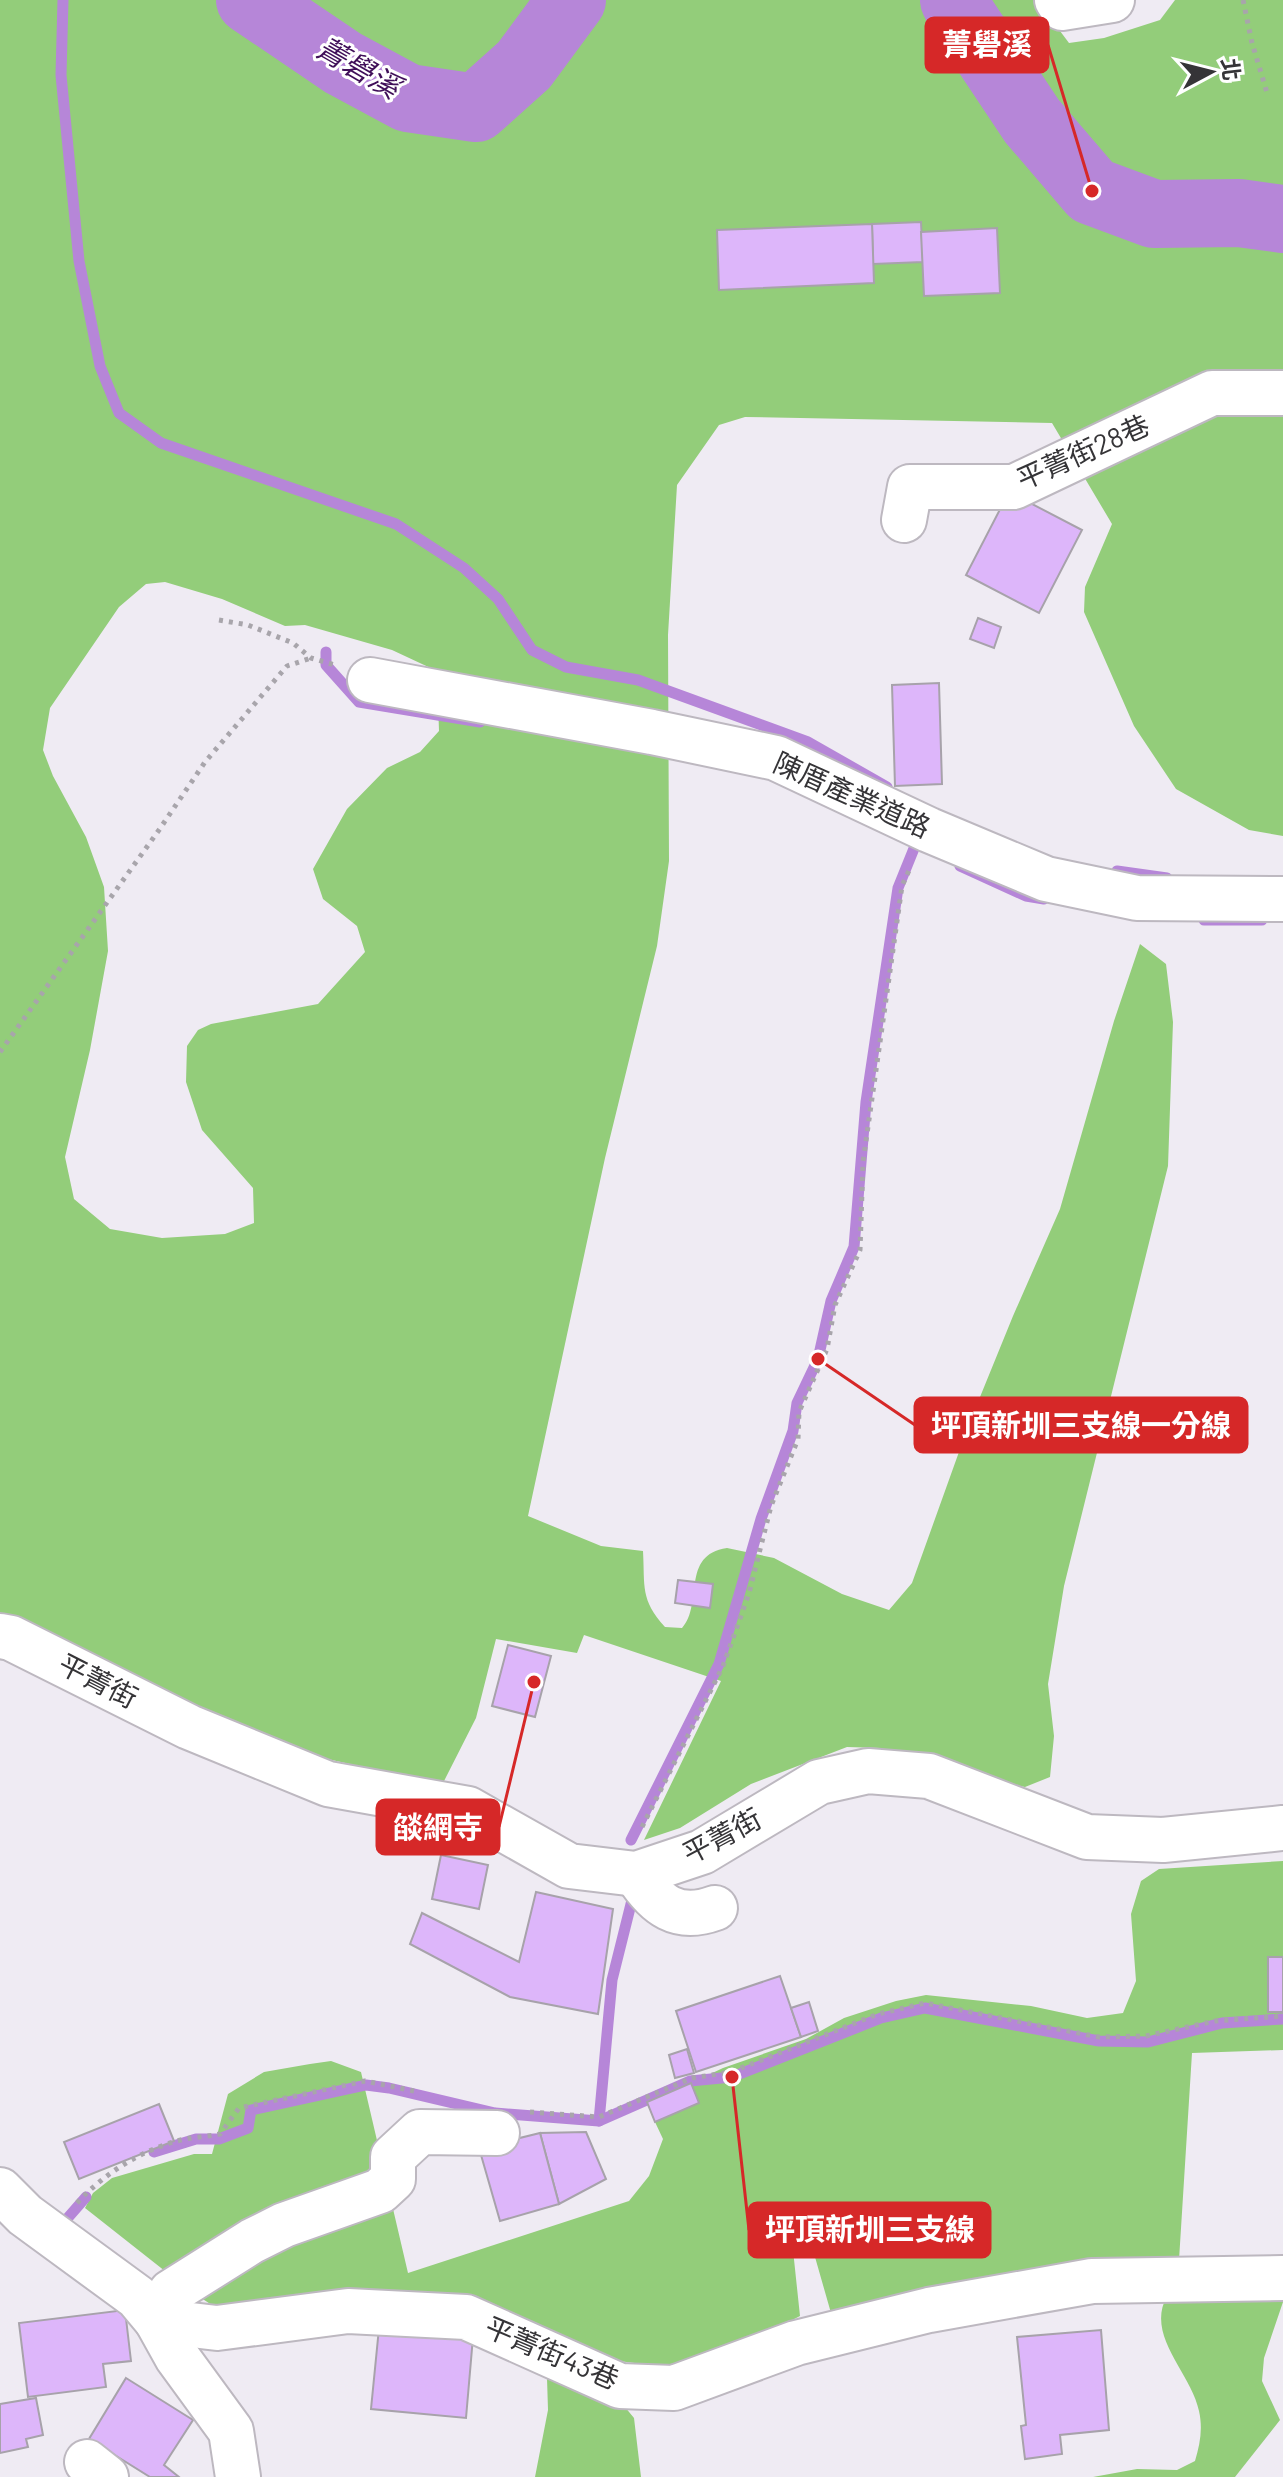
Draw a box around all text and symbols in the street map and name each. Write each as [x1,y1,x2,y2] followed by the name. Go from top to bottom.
[926,18,1048,72] callout: 菁礐溪
[942,25,1032,61] text: 菁礐溪
[311,28,410,106] water label: 菁礐溪
[1171,32,1251,112] north arrow
[1218,57,1246,82] text: 北
[1011,407,1154,495] street label: 平菁街28巷
[769,744,936,844] street label: 陳厝產業道路
[915,1398,1247,1452] callout: 坪頂新圳三支線一分線
[931,1406,1231,1442] text: 坪頂新圳三支線一分線
[53,1646,144,1714] street label: 平菁街
[377,1800,499,1854] callout: 燄網寺
[676,1800,767,1870] street label: 平菁街
[393,1808,483,1844] text: 燄網寺
[749,2203,990,2257] callout: 坪頂新圳三支線
[765,2210,975,2246] text: 坪頂新圳三支線
[480,2309,624,2395] street label: 平菁街43巷

